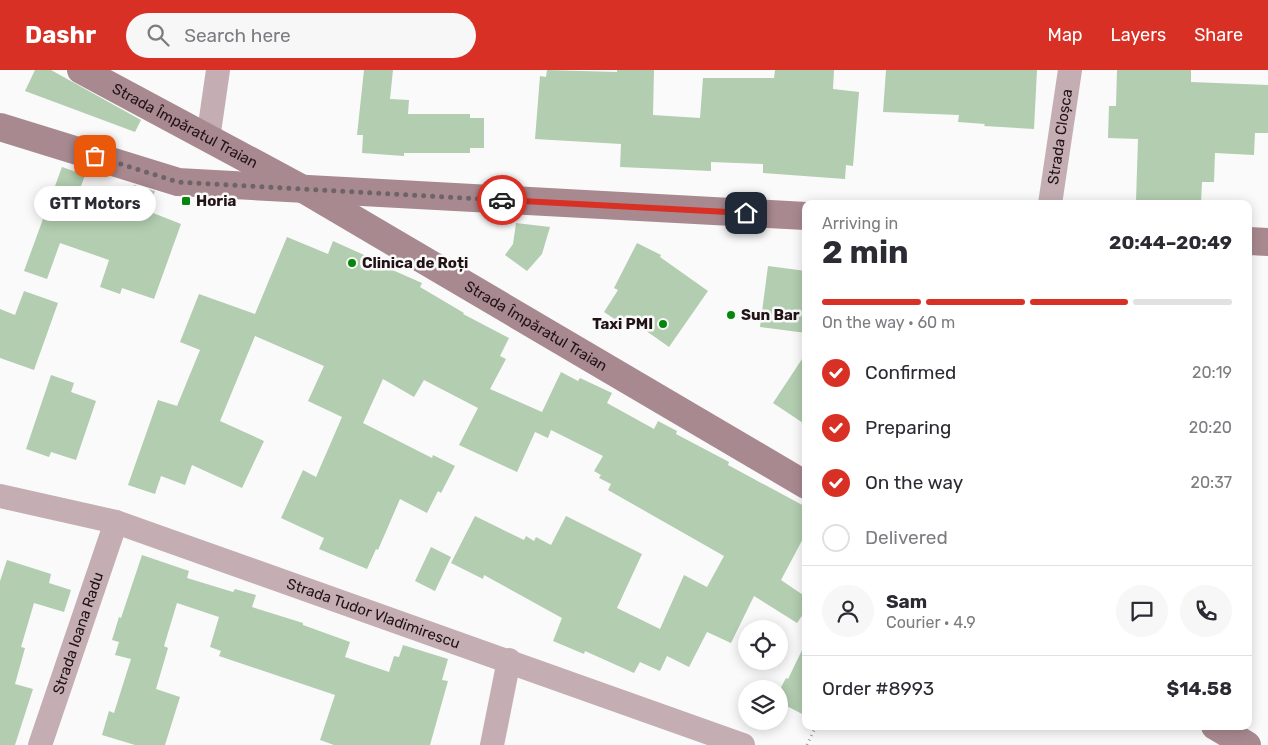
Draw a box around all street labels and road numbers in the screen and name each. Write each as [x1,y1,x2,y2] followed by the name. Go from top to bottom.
[109,79,261,172] street label: Strada Împăratul Traian
[1044,88,1076,186] street label: Strada Cloșca
[461,277,610,375] street label: Strada Împăratul Traian
[49,570,107,697] street label: Strada Ioana Radu
[284,574,462,653] street label: Strada Tudor Vladimirescu

